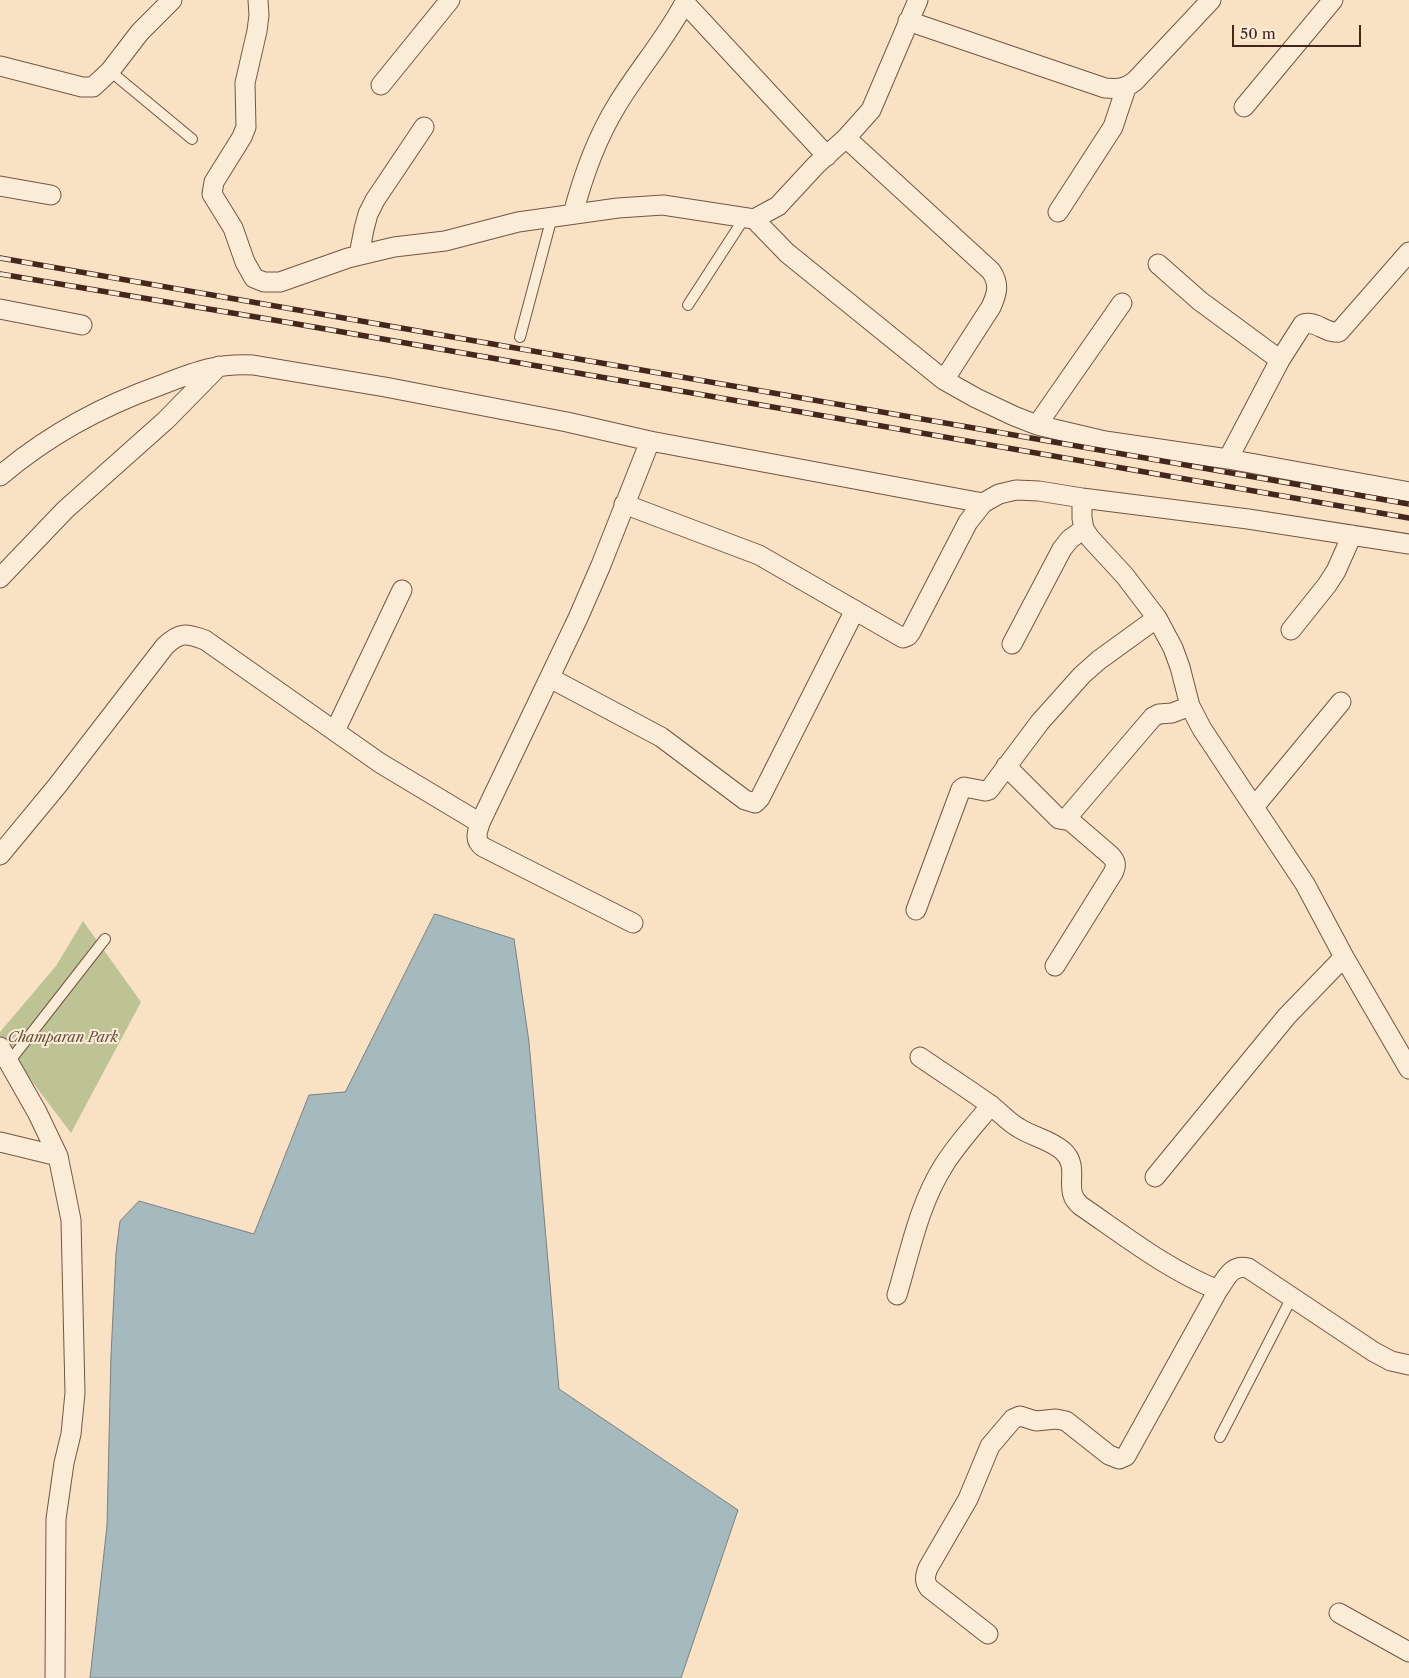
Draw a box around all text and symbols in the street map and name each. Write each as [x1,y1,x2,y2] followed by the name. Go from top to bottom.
[1234,15,1363,47] scale bar
[1240,24,1276,43] text: 50 m
[8,1030,118,1046] park label: Champaran Park

